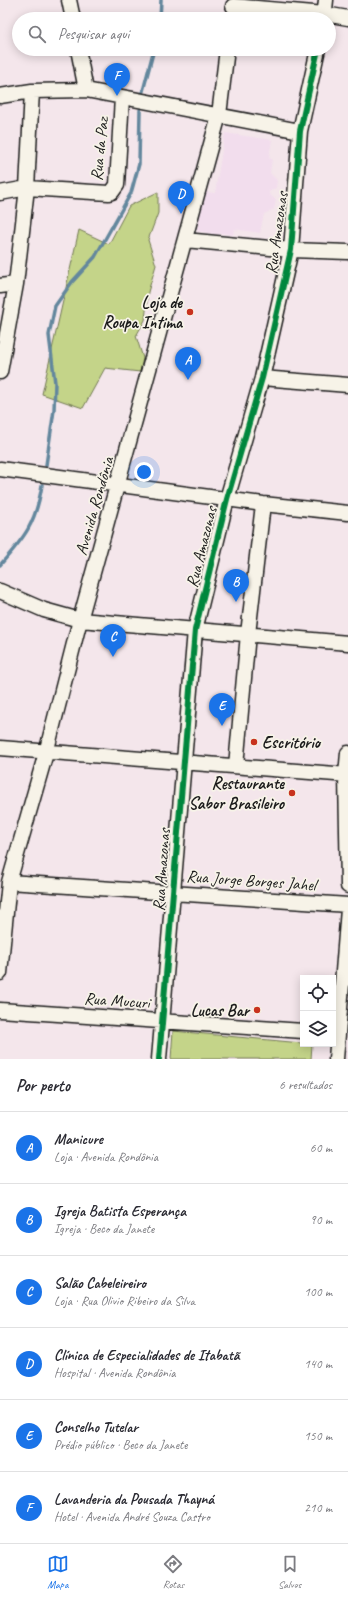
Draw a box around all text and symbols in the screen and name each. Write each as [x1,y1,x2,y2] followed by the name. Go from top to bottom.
[12,12,336,56] search box
[26,23,48,45] icon: search
[58,25,129,44] text: Pesquisar aqui
[104,63,130,96] pin: F
[86,115,113,182] street label: Rua da Paz
[168,181,194,214] pin: D
[260,189,293,275] street label: Rua Amazonas
[102,292,184,333] place label: Loja de Roupa Intima
[185,307,195,317] marker: Loja de Roupa Intima
[175,347,201,380] pin: A
[70,454,119,558] street label: Avenida Rondônia
[134,462,154,482] your location
[181,502,222,590] street label: Rua Amazonas
[223,569,249,602] pin: B
[100,624,126,657] pin: C
[209,693,235,726] pin: E
[262,732,322,753] place label: Escritório
[249,737,259,747] marker: Escritório
[189,773,286,814] place label: Restaurante Sabor Brasileiro
[287,788,297,798] marker: Restaurante Sabor Brasileiro
[148,826,175,912] street label: Rua Amazonas
[186,865,320,896] street label: Rua Jorge Borges Jahel
[300,975,336,1047] map controls
[300,975,336,1011] button: locate
[83,988,152,1013] street label: Rua Mucuri
[191,1000,251,1021] place label: Lucas Bar
[252,1005,262,1015] marker: Lucas Bar
[300,1011,336,1047] button: layers
[16,1075,70,1096] text: Por perto
[279,1077,332,1093] text: 6 resultados
[54,1130,103,1149] text: Manicure
[26,1140,32,1156] text: A
[310,1140,332,1156] text: 60 m
[54,1149,158,1165] text: Loja · Avenida Rondônia
[54,1202,186,1221] text: Igreja Batista Esperança
[26,1212,32,1228] text: B
[310,1212,332,1228] text: 90 m
[54,1221,154,1237] text: Igreja · Beco da Janete
[54,1274,146,1293] text: Salão Cabeleireiro
[26,1284,32,1300] text: C
[304,1284,332,1300] text: 100 m
[54,1293,195,1309] text: Loja · Rua Olivio Ribeiro da Silva
[54,1346,239,1365] text: Clínica de Especialidades de Itabatã
[25,1356,33,1372] text: D
[304,1356,332,1372] text: 140 m
[54,1365,176,1381] text: Hospital · Avenida Rondônia
[54,1418,138,1437] text: Conselho Tutelar
[26,1428,32,1444] text: E
[304,1428,332,1444] text: 150 m
[54,1437,187,1453] text: Prédio público · Beco da Janete
[54,1490,214,1509] text: Lavanderia da Pousada Thayná
[26,1500,32,1516] text: F
[304,1500,332,1516] text: 210 m
[54,1509,210,1525] text: Hotel · Avenida André Souza Castro
[47,1553,69,1591] tab: Mapa
[162,1553,184,1591] tab: Rotas
[278,1553,301,1591] tab: Salvos

